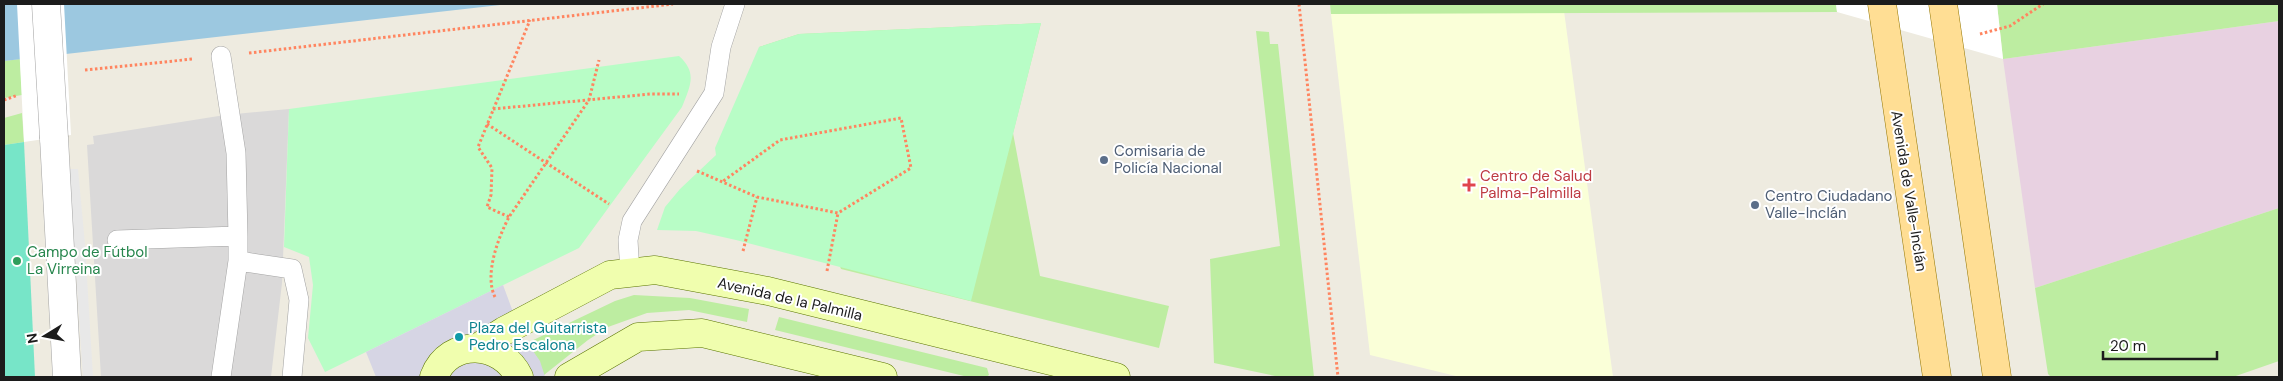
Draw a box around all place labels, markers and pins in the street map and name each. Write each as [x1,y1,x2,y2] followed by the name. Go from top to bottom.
[1114,141,1222,178] place label: Comisaria de Policía Nacional
[1098,154,1110,166] marker: Comisaria de Policía Nacional
[1480,166,1592,203] place label: Centro de Salud Palma-Palmilla
[1462,178,1476,192] marker: Centro de Salud Palma-Palmilla
[1765,186,1893,223] place label: Centro Ciudadano Valle-Inclán
[1749,199,1761,211] marker: Centro Ciudadano Valle-Inclán
[27,242,148,279] place label: Campo de Fútbol La Virreina
[11,255,23,267] marker: Campo de Fútbol La Virreina
[469,318,607,355] place label: Plaza del Guitarrista Pedro Escalona
[453,331,465,343] marker: Plaza del Guitarrista Pedro Escalona

